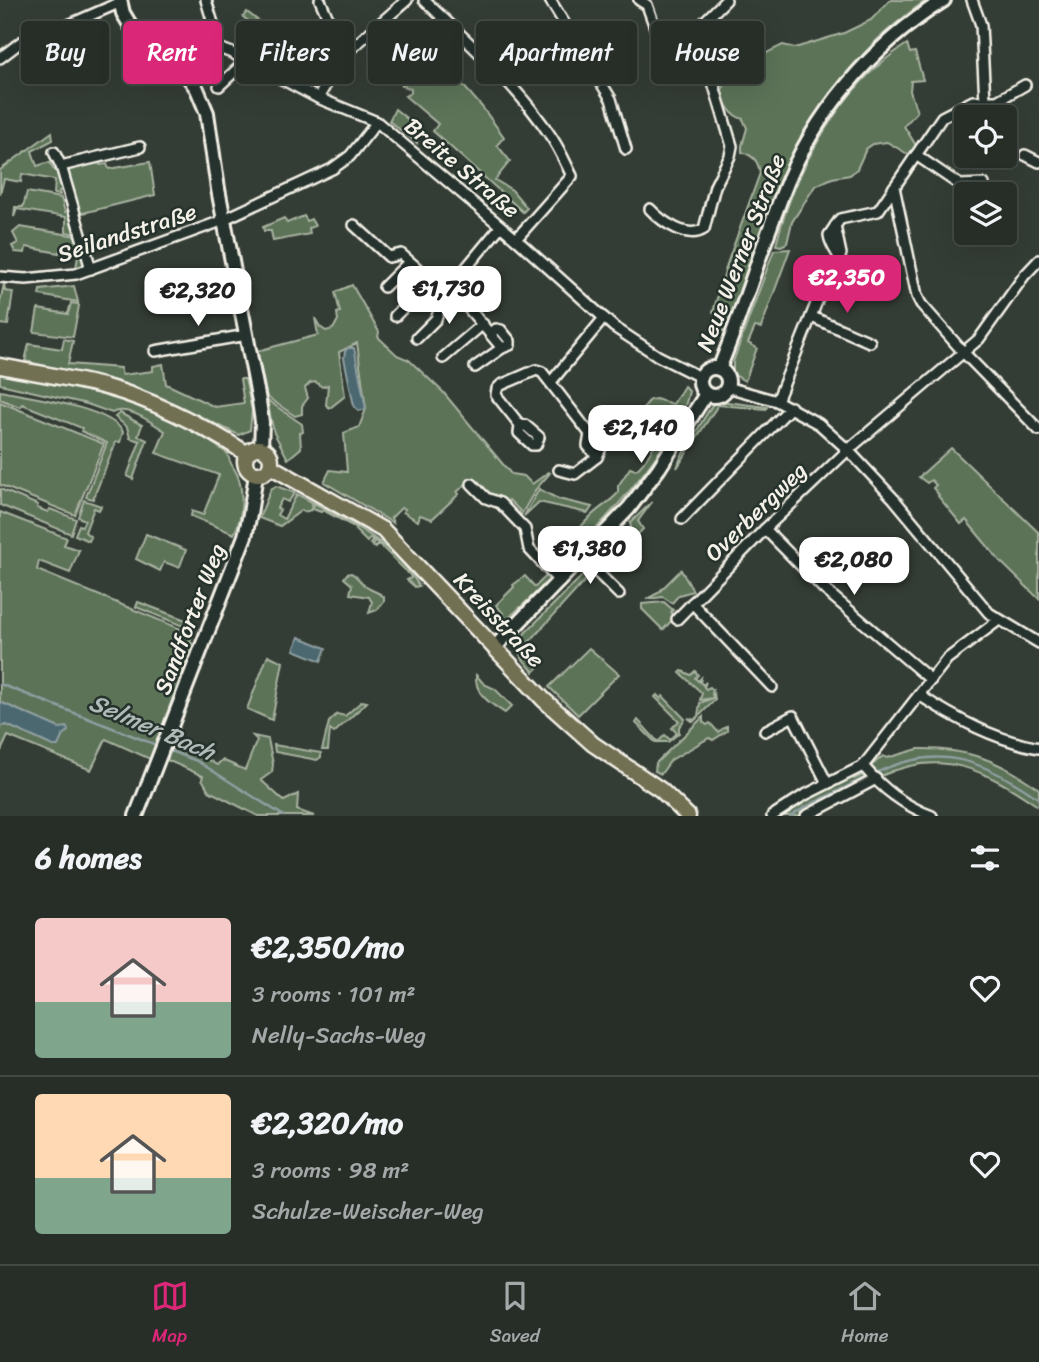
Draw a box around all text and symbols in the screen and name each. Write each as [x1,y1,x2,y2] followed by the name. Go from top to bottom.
[21,21,109,84] chip: Buy
[123,21,222,84] chip: Rent
[236,21,354,84] chip: Filters
[368,21,462,84] chip: New
[476,21,637,84] chip: Apartment
[651,21,764,84] chip: House
[954,105,1017,245] map controls
[954,105,1017,168] button: locate
[395,107,530,229] street label: Breite Straße
[684,148,798,358] street label: Neue Werner Straße
[954,182,1017,245] button: layers
[52,191,202,275] street label: Seilandstraße
[790,256,904,315] pin: €2,350
[809,257,885,298] text: €2,350
[392,266,506,326] pin: €1,730
[141,268,255,328] pin: €2,320
[413,268,485,309] text: €1,730
[160,270,236,311] text: €2,320
[584,406,698,465] pin: €2,140
[604,407,678,448] text: €2,140
[695,452,817,572] street label: Overbergweg
[533,526,647,586] pin: €1,380
[554,528,626,569] text: €1,380
[142,537,238,701] street label: Sandforter Weg
[797,538,911,597] pin: €2,080
[815,539,893,580] text: €2,080
[443,562,555,678] street label: Kreisstraße
[83,682,224,773] water label: Selmer Bach
[35,831,142,885] text: 6 homes
[966,839,1004,877] icon: filters
[252,920,404,974] text: €2,350/mo
[91,946,175,1030] icon: home
[966,969,1004,1007] icon: heart
[252,974,416,1015] text: 3 rooms · 101 m²
[252,1015,426,1056] text: Nelly-Sachs-Weg
[252,1096,403,1150] text: €2,320/mo
[91,1122,175,1206] icon: home
[966,1145,1004,1183] icon: heart
[252,1150,409,1191] text: 3 rooms · 98 m²
[252,1191,484,1232] text: Schulze-Weischer-Weg
[151,1277,189,1352] tab: Map
[490,1277,540,1352] tab: Saved
[841,1277,888,1352] tab: Home

